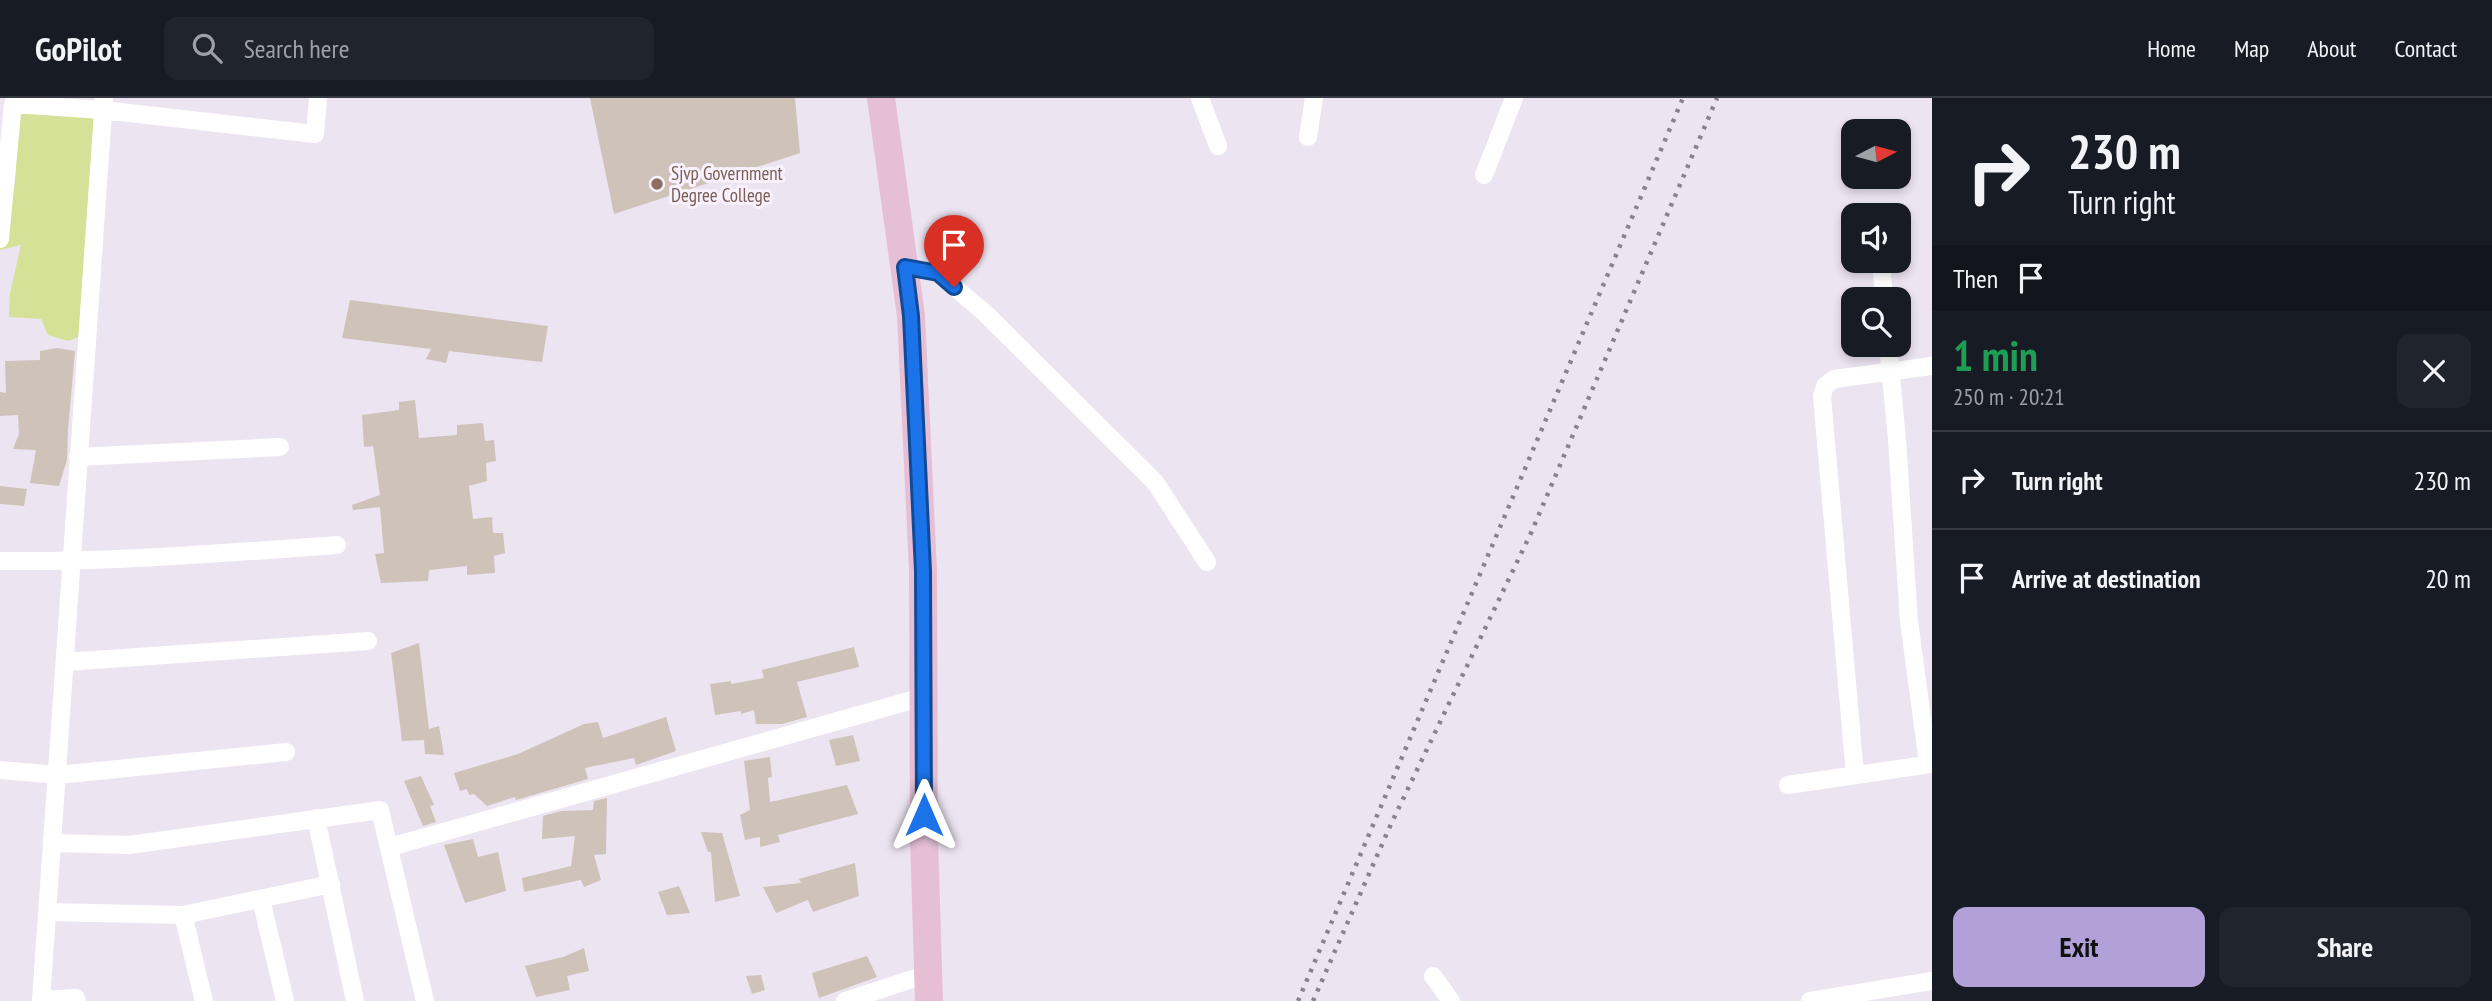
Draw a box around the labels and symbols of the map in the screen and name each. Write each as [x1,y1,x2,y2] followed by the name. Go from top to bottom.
[1841,119,1911,189] north arrow
[671,161,784,207] place label: Sjvp Government Degree College
[649,176,665,192] marker: Sjvp Government Degree College
[924,215,984,287] pin
[887,778,961,852] position arrow

